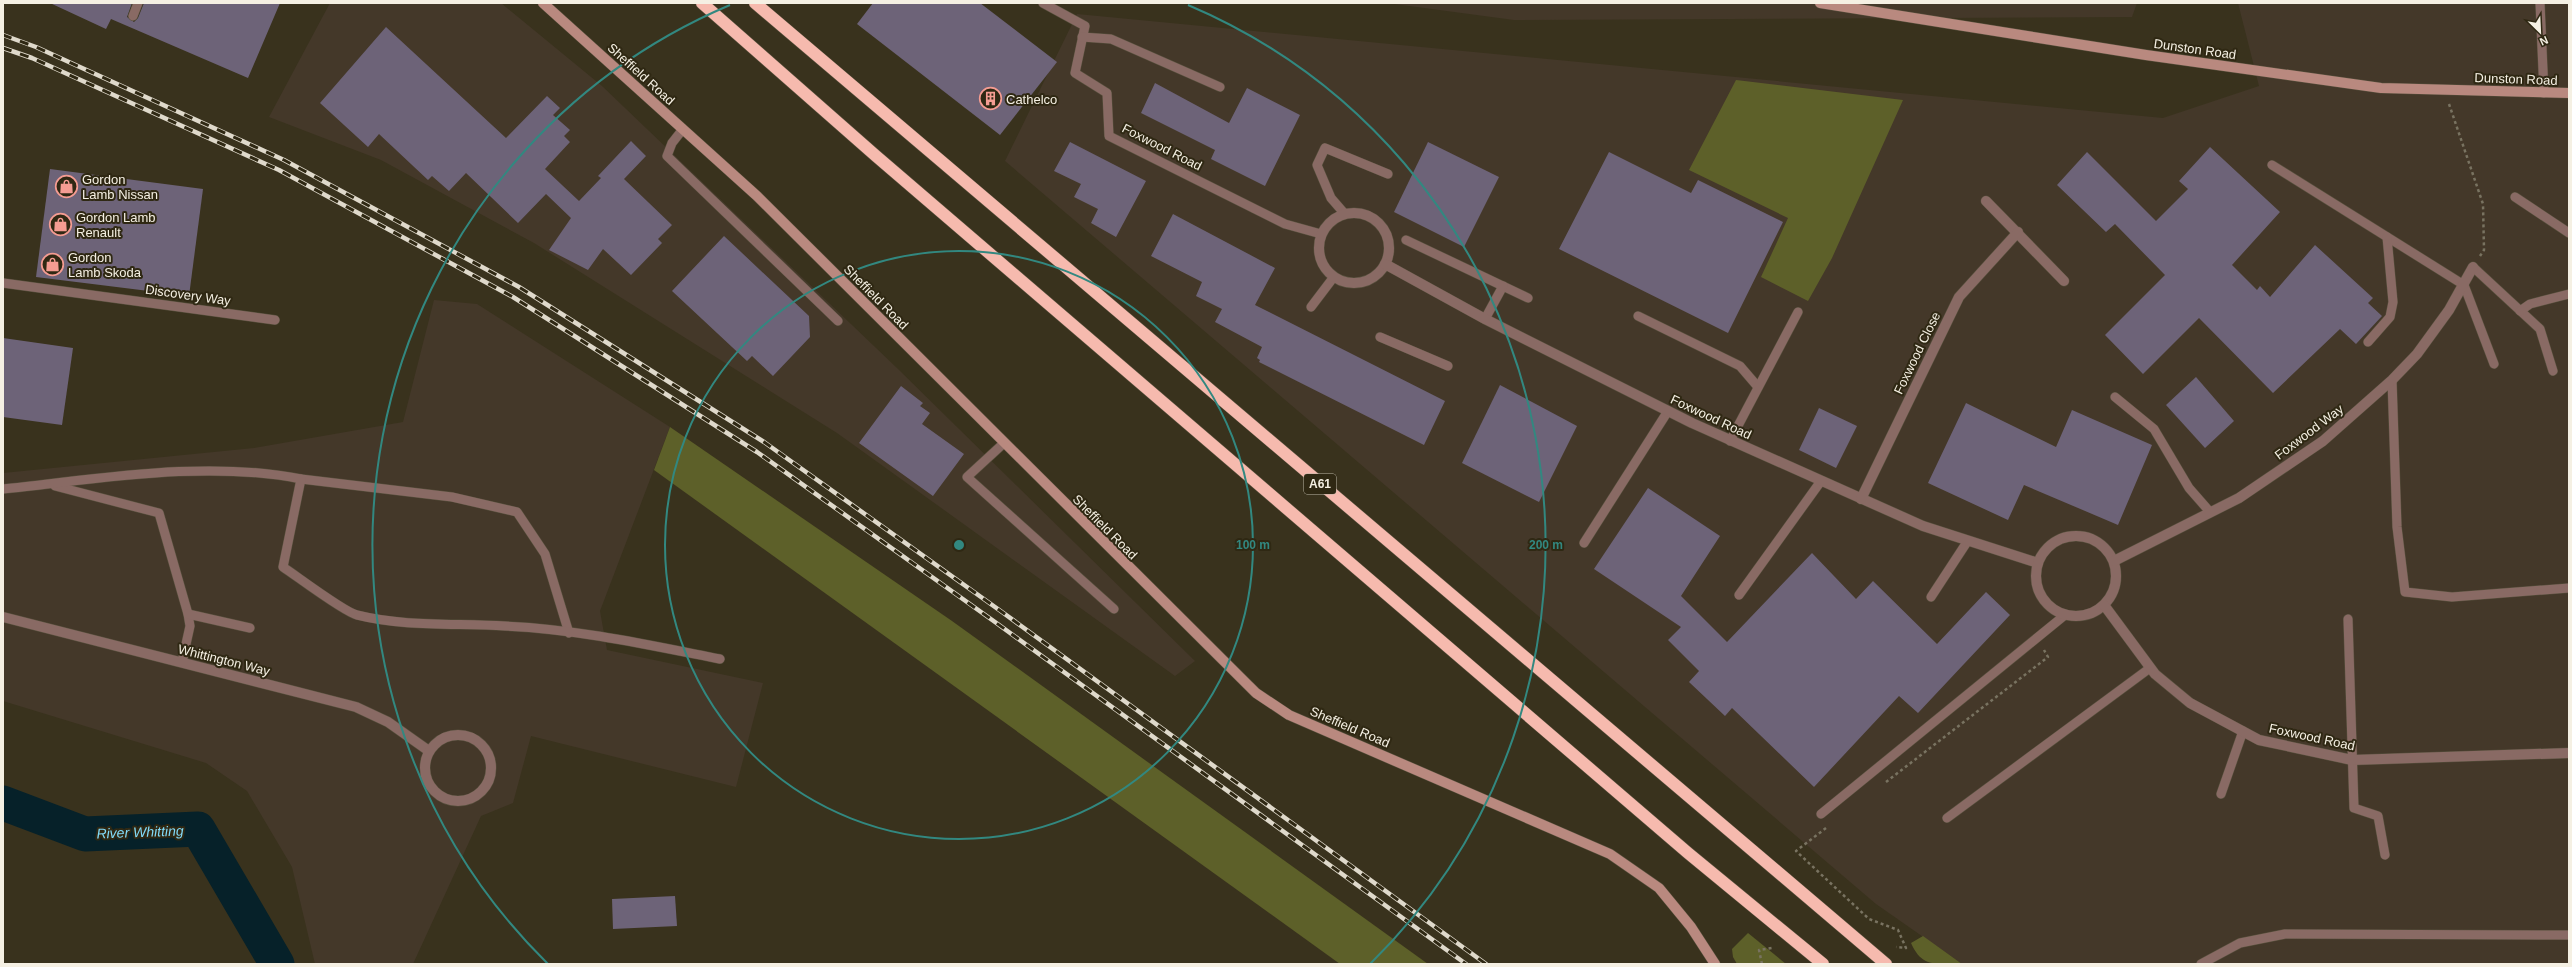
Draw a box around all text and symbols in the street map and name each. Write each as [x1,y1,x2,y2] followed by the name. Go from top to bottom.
[2520,12,2560,52] north arrow
[2538,34,2550,48] text: N
[2153,36,2237,62] street label: Dunston Road
[604,40,678,108] street label: Sheffield Road
[2474,70,2558,88] street label: Dunston Road
[978,86,1004,112] building icon: Cathelco
[1006,92,1057,107] place label: Cathelco
[1120,120,1204,174] street label: Foxwood Road
[82,172,158,202] place label: Gordon Lamb Nissan
[53,173,79,199] shop icon: Gordon Lamb Nissan
[76,210,156,240] place label: Gordon Lamb Renault
[47,211,73,237] shop icon: Gordon Lamb Renault
[68,250,142,280] place label: Gordon Lamb Skoda
[40,251,66,277] shop icon: Gordon Lamb Skoda
[841,262,911,332] street label: Sheffield Road
[144,282,232,308] street label: Discovery Way
[1891,309,1943,397] street label: Foxwood Close
[1668,392,1754,442] street label: Foxwood Road
[2272,401,2347,463] street label: Foxwood Way
[1304,474,1336,494] road number: A61
[1070,492,1140,562] street label: Sheffield Road
[952,538,966,552] centre of rings
[1236,538,1270,552] text: 100 m
[1529,538,1563,552] text: 200 m
[176,641,272,679] street label: Whittington Way
[1308,703,1392,751] street label: Sheffield Road
[2268,721,2356,753] street label: Foxwood Road
[96,822,184,842] water label: River Whitting

